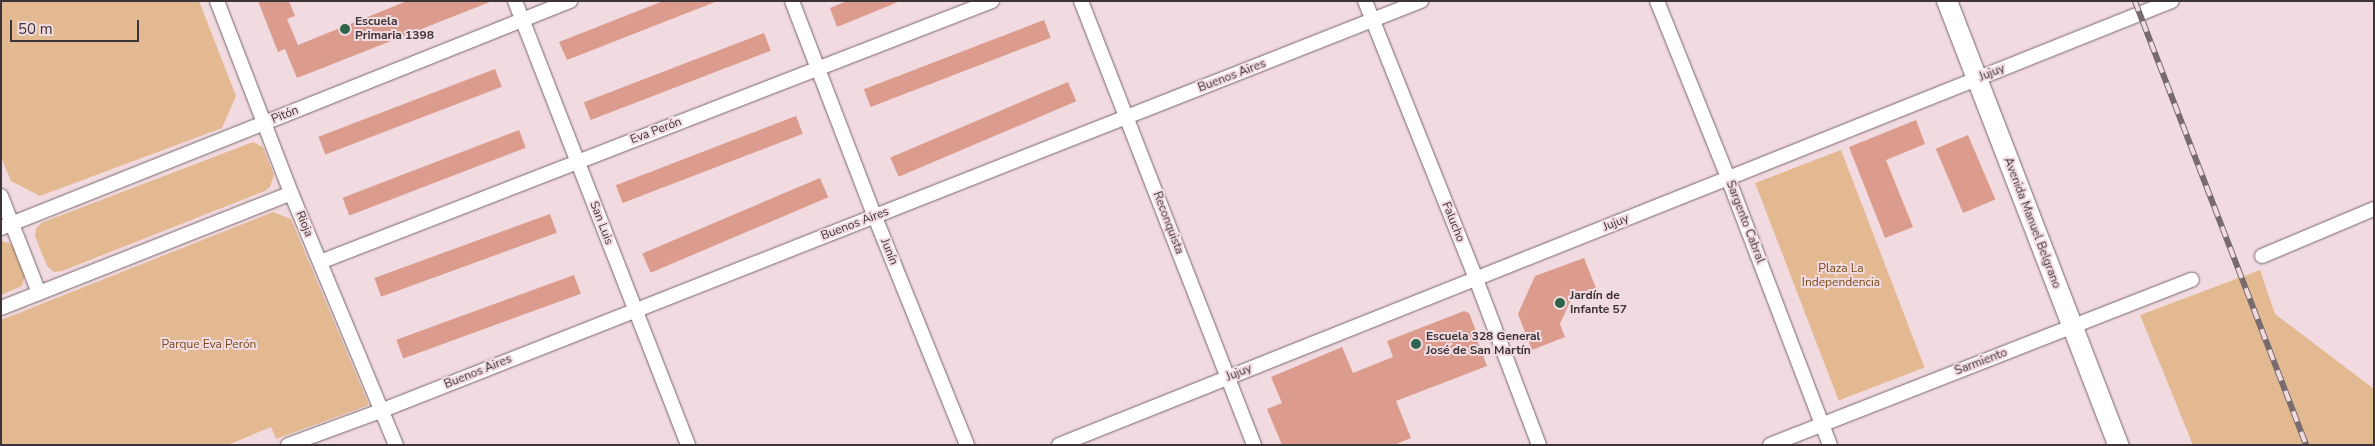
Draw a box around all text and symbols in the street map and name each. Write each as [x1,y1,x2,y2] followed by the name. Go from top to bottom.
[12,10,141,42] scale bar
[355,15,434,43] place label: Escuela Primaria 1398
[18,19,53,39] text: 50 m
[339,23,351,35] marker: Escuela Primaria 1398
[1196,56,1268,96] street label: Buenos Aires
[1977,61,2007,85] street label: Jujuy
[269,103,301,127] street label: Pitón
[628,115,684,147] street label: Eva Perón
[2000,155,2064,291] street label: Avenida Manuel Belgrano
[1723,179,1767,265] street label: Sargento Cabral
[1149,190,1187,256] street label: Reconquista
[586,199,616,247] street label: San Luis
[1438,200,1468,244] street label: Falucho
[819,204,891,244] street label: Buenos Aires
[292,209,316,239] street label: Rioja
[1601,211,1631,235] street label: Jujuy
[877,237,901,267] street label: Junín
[1802,262,1880,290] park label: Plaza La Independencia
[1570,289,1627,317] place label: Jardín de Infante 57
[1554,297,1566,309] marker: Jardín de Infante 57
[1426,330,1540,358] place label: Escuela 328 General José de San Martín
[162,338,256,352] park label: Parque Eva Perón
[1410,338,1422,350] marker: Escuela 328 General José de San Martín
[1953,345,2009,379] street label: Sarmiento
[442,352,514,392] street label: Buenos Aires
[1224,361,1254,385] street label: Jujuy

